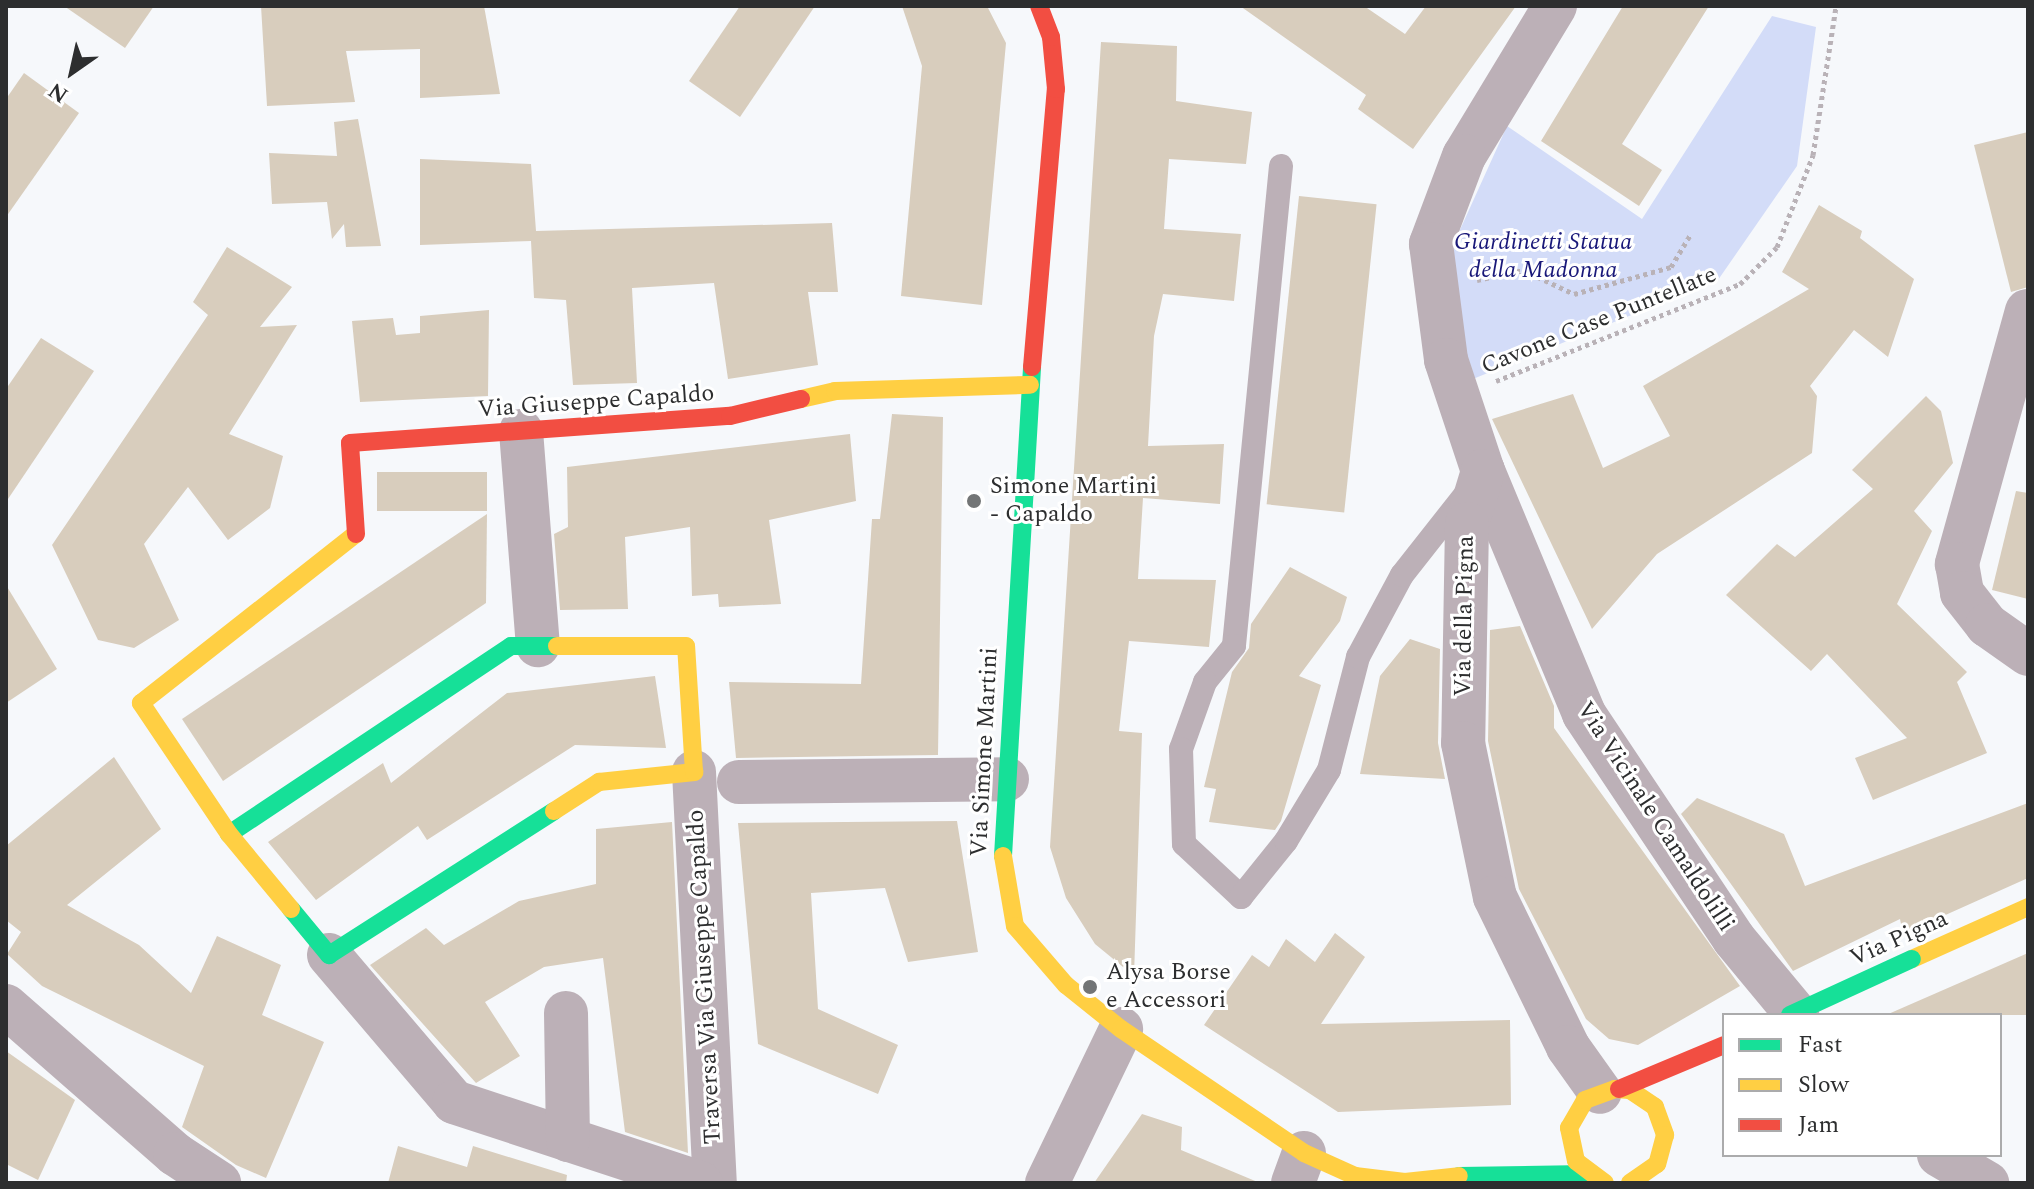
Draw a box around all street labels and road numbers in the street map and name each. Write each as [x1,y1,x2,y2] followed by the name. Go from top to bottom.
[1477,261,1721,381] street label: Cavone Case Puntellate
[477,379,715,425] street label: Via Giuseppe Capaldo
[1449,535,1481,697] street label: Via della Pigna
[965,646,1005,858] street label: Via Simone Martini
[1570,697,1740,937] street label: Via Vicinale Camaldolilli
[682,809,728,1145] street label: Traversa Via Giuseppe Capaldo
[1846,905,1952,973] street label: Via Pigna

